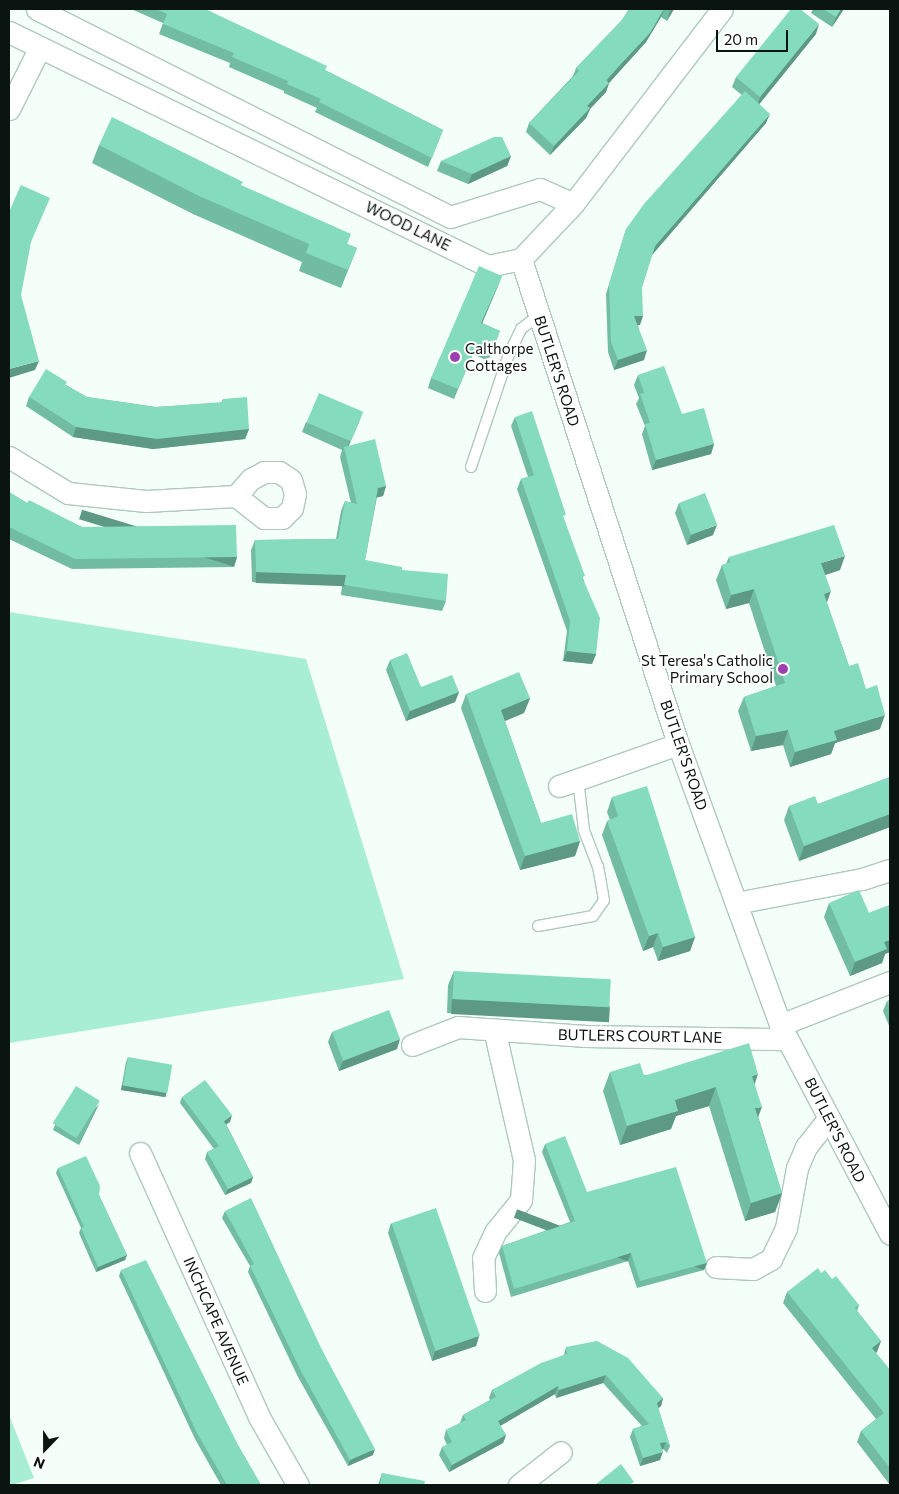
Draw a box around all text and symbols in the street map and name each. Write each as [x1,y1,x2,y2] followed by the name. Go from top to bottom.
[719,20,792,52] scale bar
[724,30,758,48] text: 20 m
[362,198,454,254] street label: WOOD LANE
[531,313,583,429] street label: BUTLER'S ROAD
[465,339,533,374] place label: Calthorpe Cottages
[449,351,461,363] marker: Calthorpe Cottages
[641,651,773,686] place label: St Teresa's Catholic Primary School
[777,663,789,675] marker: St Teresa's Catholic Primary School
[657,697,711,813] street label: BUTLER'S ROAD
[558,1026,722,1046] street label: BUTLERS COURT LANE
[801,1074,869,1186] street label: BUTLER'S ROAD
[180,1254,252,1388] street label: INCHCAPE AVENUE
[20,1424,70,1474] north arrow
[31,1454,47,1473] text: N

